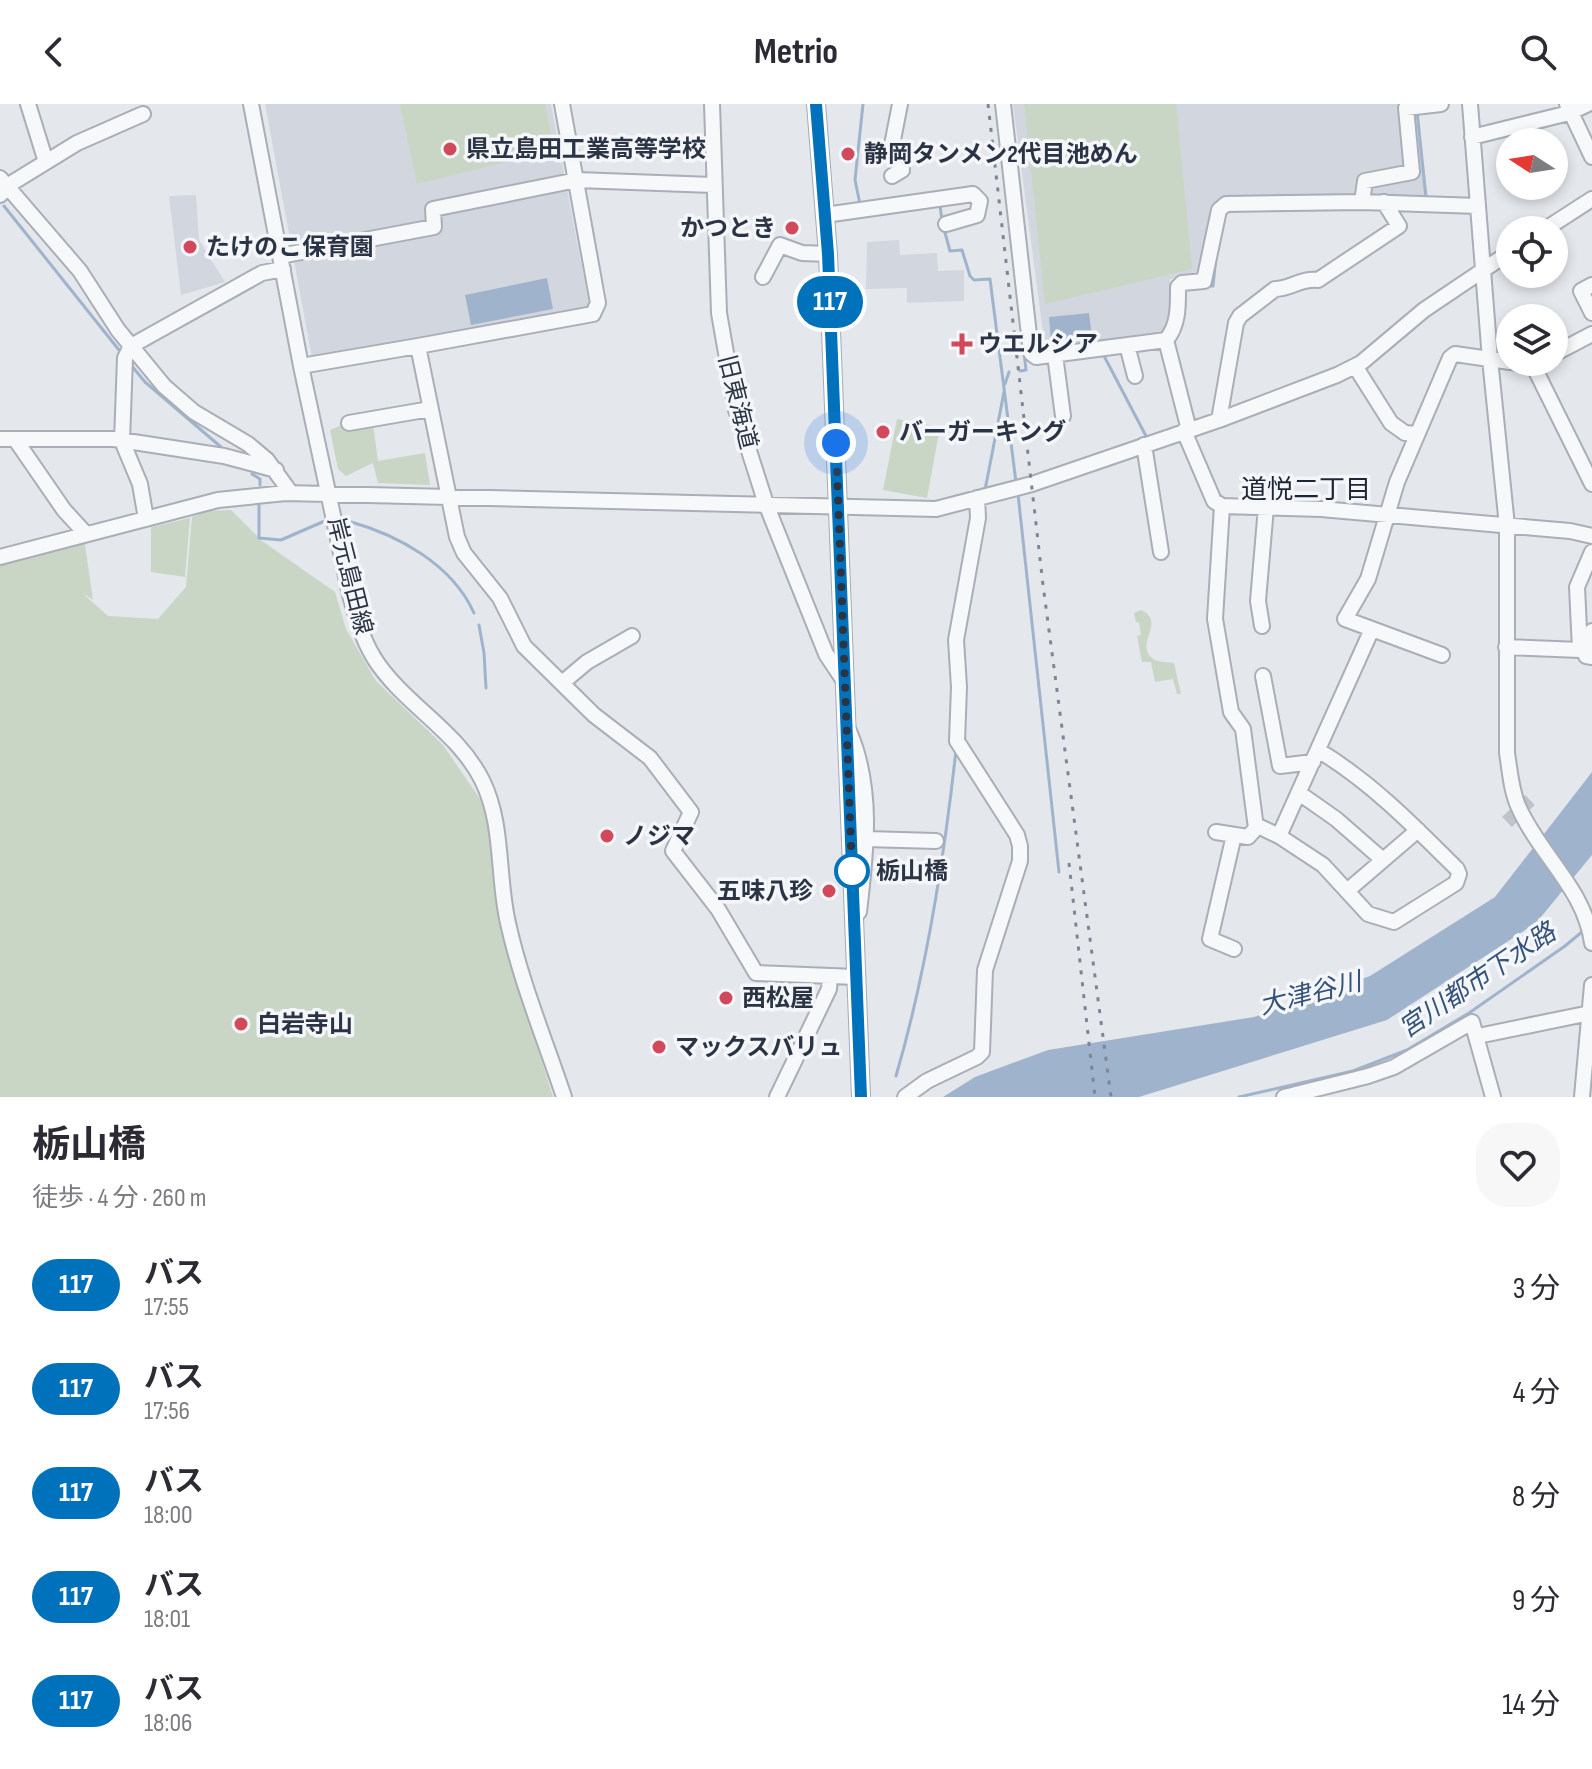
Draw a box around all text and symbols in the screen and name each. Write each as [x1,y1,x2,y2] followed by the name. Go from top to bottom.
[32,30,76,74] icon: back
[1516,30,1560,74] icon: search
[754,31,838,74] text: Metrio
[1496,128,1568,200] north arrow
[1496,128,1568,376] map controls
[466,135,706,164] place label: 県立島田工業高等学校
[441,140,459,158] marker: 県立島田工業高等学校
[864,140,1138,169] place label: 静岡タンメン2代目池めん
[839,145,857,163] marker: 静岡タンメン2代目池めん
[680,214,776,243] place label: かつとき
[1496,216,1568,288] button: locate
[783,219,801,237] marker: かつとき
[206,233,374,262] place label: たけのこ保育園
[181,238,199,256] marker: たけのこ保育園
[784,276,876,328] line badge: 117
[813,285,847,318] text: 117
[1496,304,1568,376] button: layers
[978,330,1098,359] place label: ウエルシア
[953,335,971,353] marker: ウエルシア
[712,352,763,452] street label: 旧東海道
[899,418,1066,447] place label: バーガーキング
[816,423,856,463] your location
[874,423,892,441] marker: バーガーキング
[1241,475,1371,506] district label: 道悦二丁目
[321,514,378,638] street label: 岸元島田線
[623,822,695,851] place label: ノジマ
[598,827,616,845] marker: ノジマ
[835,854,869,888] marker: 栃山橋
[876,857,948,886] place label: 栃山橋
[717,877,813,906] place label: 五味八珍
[820,882,838,900] marker: 五味八珍
[1394,916,1564,1045] water label: 宮川都市下水路
[1256,966,1367,1022] water label: 大津谷川
[742,984,814,1013] place label: 西松屋
[717,989,735,1007] marker: 西松屋
[257,1010,353,1039] place label: 白岩寺山
[232,1015,250,1033] marker: 白岩寺山
[675,1033,842,1062] place label: マックスバリュ
[650,1038,668,1056] marker: マックスバリュ
[32,1123,146,1168] text: 栃山橋
[1476,1123,1560,1207] button: heart
[32,1183,206,1214] text: 徒歩 · 4 分 · 260 m
[144,1256,204,1292] text: バス
[59,1268,93,1301] text: 117
[1513,1271,1560,1307] text: 3 分
[144,1292,189,1323] text: 17:55
[144,1360,204,1396] text: バス
[59,1372,93,1405] text: 117
[1513,1375,1560,1411] text: 4 分
[144,1396,190,1427] text: 17:56
[144,1464,204,1500] text: バス
[59,1476,93,1509] text: 117
[1512,1479,1560,1515] text: 8 分
[144,1500,193,1531] text: 18:00
[144,1568,204,1604] text: バス
[59,1580,93,1613] text: 117
[1512,1583,1560,1619] text: 9 分
[144,1604,190,1635] text: 18:01
[144,1672,204,1708] text: バス
[59,1684,93,1717] text: 117
[1502,1687,1560,1723] text: 14 分
[144,1708,192,1739] text: 18:06

